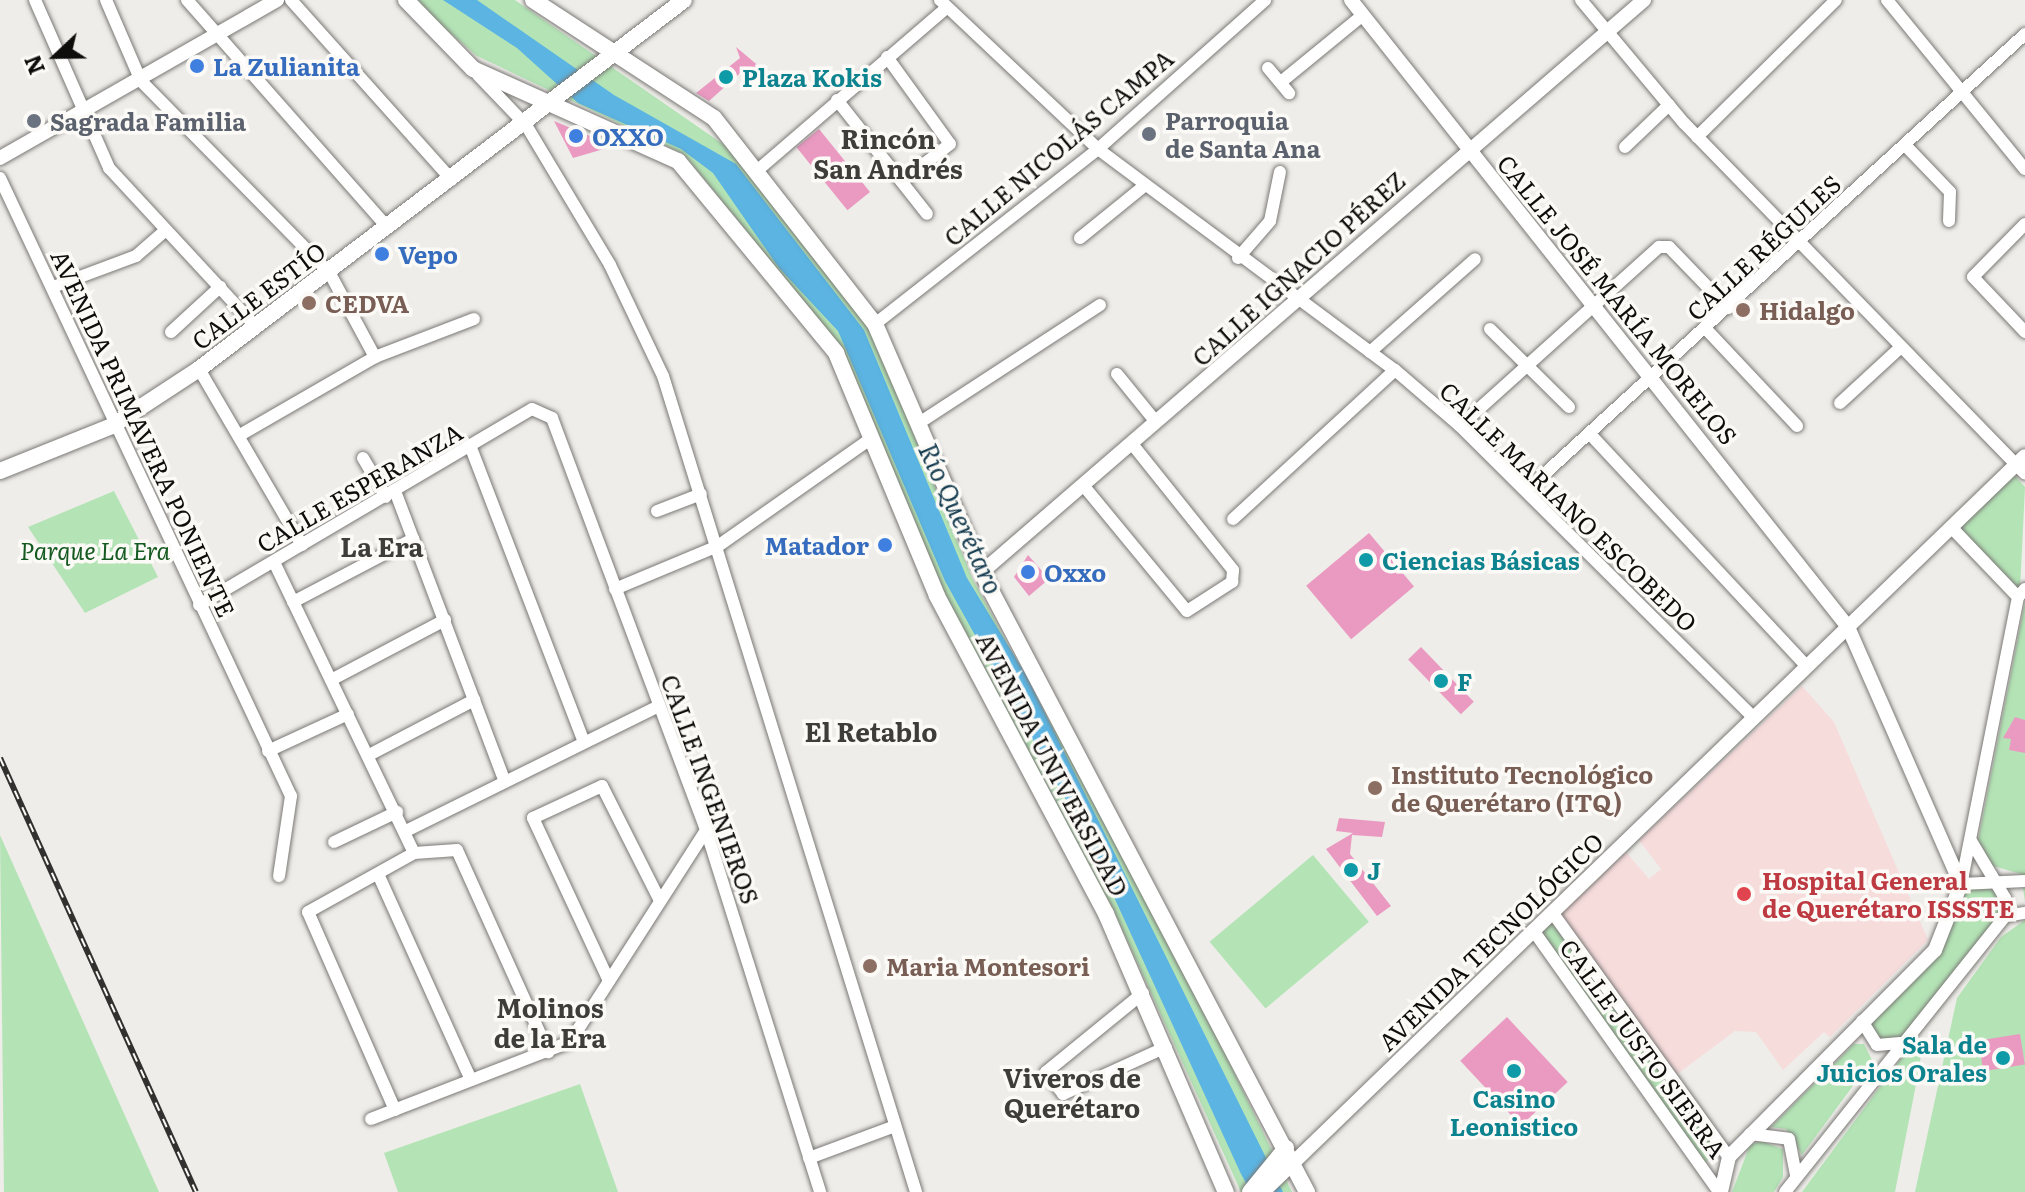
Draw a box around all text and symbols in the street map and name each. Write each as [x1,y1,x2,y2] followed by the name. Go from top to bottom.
[16,16,96,96] north arrow
[938,43,1178,251] street label: CALLE NICOLÁS CAMPA
[15,50,52,80] text: N
[213,52,360,80] place label: La Zulianita
[188,57,206,75] marker: La Zulianita
[742,63,882,91] place label: Plaza Kokis
[717,68,735,86] marker: Plaza Kokis
[1165,106,1321,162] place label: Parroquia de Santa Ana
[50,107,246,135] place label: Sagrada Familia
[25,112,43,130] marker: Sagrada Familia
[592,122,664,150] place label: OXXO
[813,122,963,184] district label: Rincón San Andrés
[1140,125,1158,143] marker: Parroquia de Santa Ana
[567,127,585,145] marker: OXXO
[1492,148,1744,450] street label: CALLE JOSÉ MARÍA MORELOS
[1186,165,1410,371] street label: CALLE IGNACIO PÉREZ
[1680,168,1846,326] street label: CALLE RÉGULES
[186,235,330,355] street label: CALLE ESTÍO
[398,240,458,268] place label: Vepo
[46,245,242,621] street label: AVENIDA PRIMAVERA PONIENTE
[373,245,391,263] marker: Vepo
[325,289,409,317] place label: CEDVA
[300,294,318,312] marker: CEDVA
[1759,296,1855,324] place label: Hidalgo
[1734,301,1752,319] marker: Hidalgo
[1434,375,1704,637] street label: CALLE MARIANO ESCOBEDO
[251,416,467,558] street label: CALLE ESPERANZA
[913,438,1011,598] water label: Río Querétaro
[340,530,424,562] district label: La Era
[765,531,869,559] place label: Matador
[20,536,170,564] park label: Parque La Era
[876,536,894,554] marker: Matador
[1382,546,1580,574] place label: Ciencias Básicas
[1357,551,1375,569] marker: Ciencias Básicas
[1044,558,1106,586] place label: Oxxo
[1019,563,1037,581] marker: Oxxo
[971,627,1135,901] street label: AVENIDA UNIVERSIDAD
[1457,667,1472,695] place label: F
[656,670,766,908] street label: CALLE INGENIEROS
[1432,672,1450,690] marker: F
[805,715,937,747] district label: El Retablo
[1391,760,1653,816] place label: Instituto Tecnológico de Querétaro (ITQ)
[1366,779,1384,797] marker: Instituto Tecnológico de Querétaro (ITQ)
[1372,826,1608,1056] street label: AVENIDA TECNOLÓGICO
[1367,856,1381,884] place label: J
[1342,861,1360,879] marker: J
[1762,866,2015,922] place label: Hospital General de Querétaro ISSSTE
[1733,883,1755,905] marker: Hospital General de Querétaro ISSSTE
[1555,933,1733,1163] street label: CALLE JUSTO SIERRA
[886,952,1090,980] place label: Maria Montesori
[861,957,879,975] marker: Maria Montesori
[494,991,606,1052] district label: Molinos de la Era
[1816,1030,1987,1086] place label: Sala de Juicios Orales
[1994,1049,2012,1067] marker: Sala de Juicios Orales
[1003,1061,1141,1122] district label: Viveros de Querétaro
[1505,1062,1523,1080] marker: Casino Leonistico
[1450,1084,1578,1140] place label: Casino Leonistico

